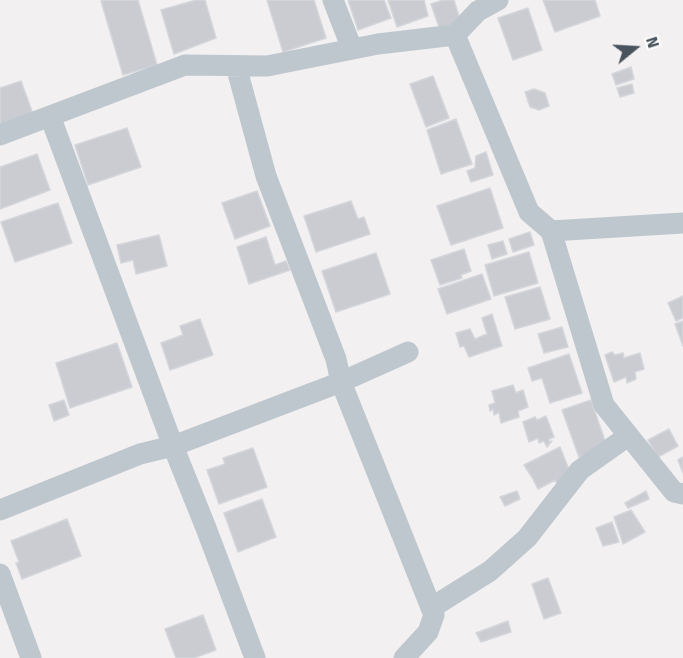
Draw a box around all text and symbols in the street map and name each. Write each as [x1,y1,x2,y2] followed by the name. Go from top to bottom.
[605,18,665,78] north arrow
[642,34,663,50] text: N

